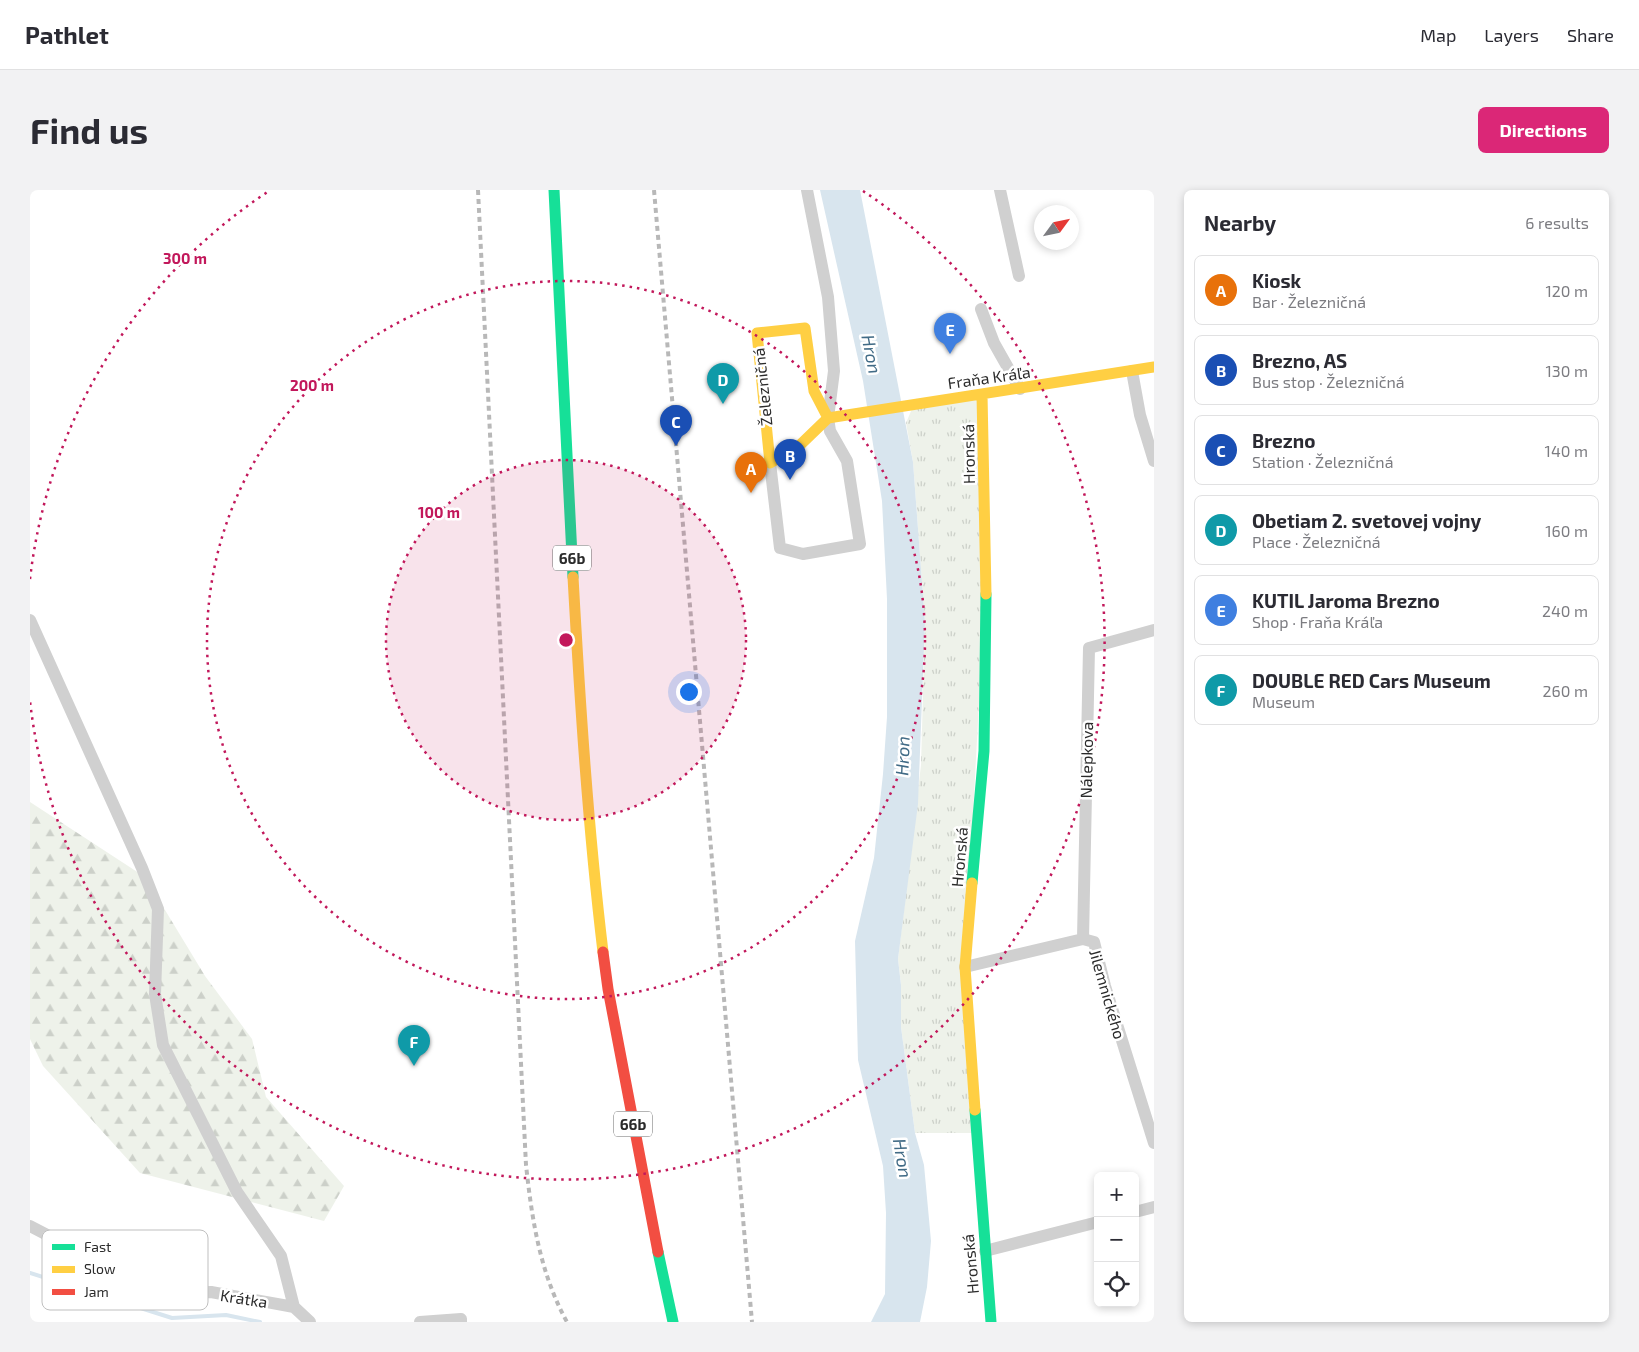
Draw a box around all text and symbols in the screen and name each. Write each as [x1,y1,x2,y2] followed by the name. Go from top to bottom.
[25,20,109,49] text: Pathlet
[1420,24,1456,46] text: Map
[1484,24,1539,46] text: Layers
[1567,24,1614,46] text: Share
[1478,107,1609,153] button: Directions
[30,109,148,151] text: Find us
[1034,205,1079,250] north arrow
[1204,210,1276,235] text: Nearby
[1525,213,1589,232] text: 6 results
[163,249,207,267] text: 300 m
[1252,269,1301,292] text: Kiosk
[1216,281,1226,300] text: A
[1545,281,1588,300] text: 120 m
[1252,292,1366,311] text: Bar · Železničná
[934,313,966,354] pin: E
[857,332,887,376] water label: Hron
[748,347,776,427] street label: Železničná
[1252,349,1347,372] text: Brezno, AS
[1216,361,1226,380] text: B
[1546,361,1588,380] text: 130 m
[946,362,1032,392] street label: Fraňa Kráľa
[707,363,739,404] pin: D
[1252,372,1405,391] text: Bus stop · Železničná
[290,376,334,394] text: 200 m
[660,405,692,446] pin: C
[958,424,978,484] street label: Hronská
[1252,429,1315,452] text: Brezno
[774,439,806,480] pin: B
[1216,441,1226,460] text: C
[1545,441,1588,460] text: 140 m
[735,452,767,493] pin: A
[1252,452,1393,471] text: Station · Železničná
[418,503,460,521] text: 100 m
[1252,509,1481,532] text: Obetiam 2. svetovej vojny
[1216,521,1226,540] text: D
[1545,521,1588,540] text: 160 m
[1252,532,1381,551] text: Place · Železničná
[553,546,591,570] road number: 66b
[1252,589,1440,612] text: KUTIL Jaroma Brezno
[1216,601,1226,620] text: E
[1542,601,1588,620] text: 240 m
[1252,612,1383,631] text: Shop · Fraňa Kráľa
[557,631,575,649] centre of rings
[1252,669,1491,692] text: DOUBLE RED Cars Museum
[676,679,702,705] your location
[1217,681,1225,700] text: F
[1543,681,1588,700] text: 260 m
[1252,692,1315,711] text: Museum
[1076,721,1096,799] street label: Nálepkova
[890,736,914,776] water label: Hron
[947,826,971,888] street label: Hronská
[1086,947,1130,1041] street label: Jilemnického
[398,1025,430,1066] pin: F
[614,1112,652,1136] road number: 66b
[889,1137,917,1179] water label: Hron
[1094,1172,1139,1307] map controls
[1094,1172,1139,1217] button: +
[1094,1217,1139,1262] button: −
[42,1230,208,1310] legend
[958,1233,982,1295] street label: Hronská
[84,1238,111,1255] text: Fast
[84,1260,116,1277] text: Slow
[1094,1262,1139,1307] button: locate
[84,1283,109,1300] text: Jam
[219,1285,269,1311] street label: Krátka

